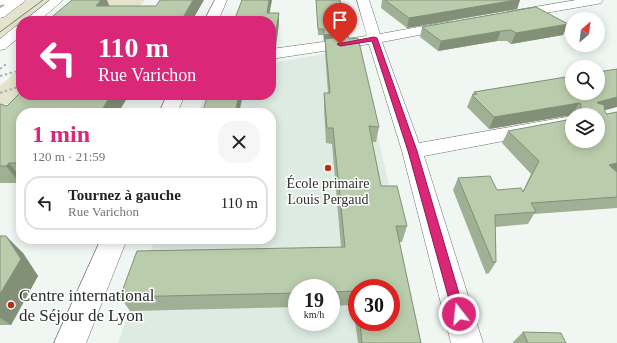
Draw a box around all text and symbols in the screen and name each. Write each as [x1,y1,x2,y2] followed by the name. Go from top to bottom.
[323,3,357,44] pin
[329,9,351,31] icon: arrive
[565,12,605,52] north arrow
[565,12,605,148] map controls
[32,32,84,84] icon: left
[98,32,169,63] text: 110 m
[565,60,605,100] button: search
[98,65,196,85] text: Rue Varichon
[565,108,605,148] button: layers
[32,121,90,147] text: 1 min
[218,121,260,163] button: close
[32,149,105,164] text: 120 m · 21:59
[323,163,333,173] marker: École primaire Louis Pergaud
[287,175,369,207] place label: École primaire Louis Pergaud
[68,187,181,203] text: Tournez à gauche
[34,192,56,214] icon: left
[221,195,258,211] text: 110 m
[68,204,139,219] text: Rue Varichon
[348,279,400,331] speed limit sign: 30
[19,286,155,325] place label: Centre international de Séjour de Lyon
[304,289,324,311] text: 19
[438,293,480,335] position arrow
[6,300,16,310] marker: Centre international de Séjour de Lyon
[304,309,324,320] text: km/h

